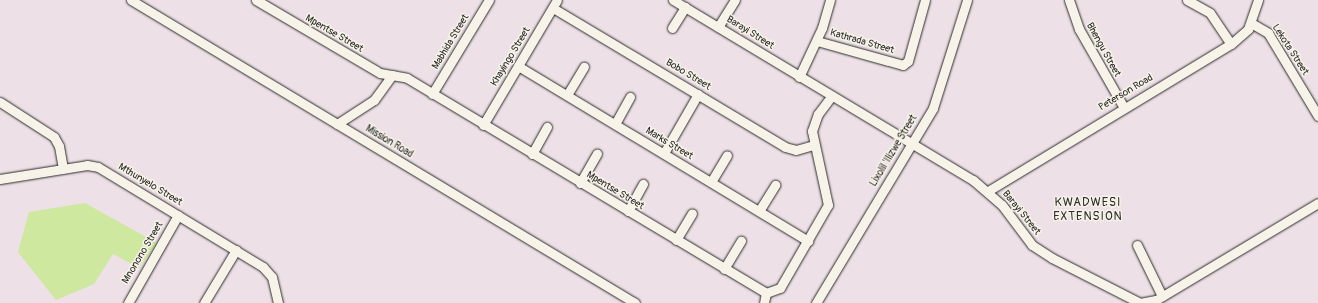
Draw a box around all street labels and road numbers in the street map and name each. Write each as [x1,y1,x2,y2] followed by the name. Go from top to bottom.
[430,12,472,72] street label: Mabhida Street
[303,13,365,55] street label: Mpentse Street
[724,14,776,52] street label: Barayi Street
[1083,21,1123,79] street label: Bhengu Street
[1269,22,1311,78] street label: Lekota Street
[489,25,533,89] street label: Khayingo Street
[829,27,895,57] street label: Kathrada Street
[663,57,713,93] street label: Bobo Street
[1097,72,1155,114] street label: Peterson Road
[868,113,920,189] street label: Lixolil 'Ilizwe Street
[363,123,415,161] street label: Mission Road
[643,125,695,163] street label: Marks Street
[116,161,184,209] street label: Mthunyelo Street
[584,169,646,213] street label: Mpentse Street
[999,188,1043,238] street label: Barayi Street
[120,220,166,286] street label: Mnonono Street

